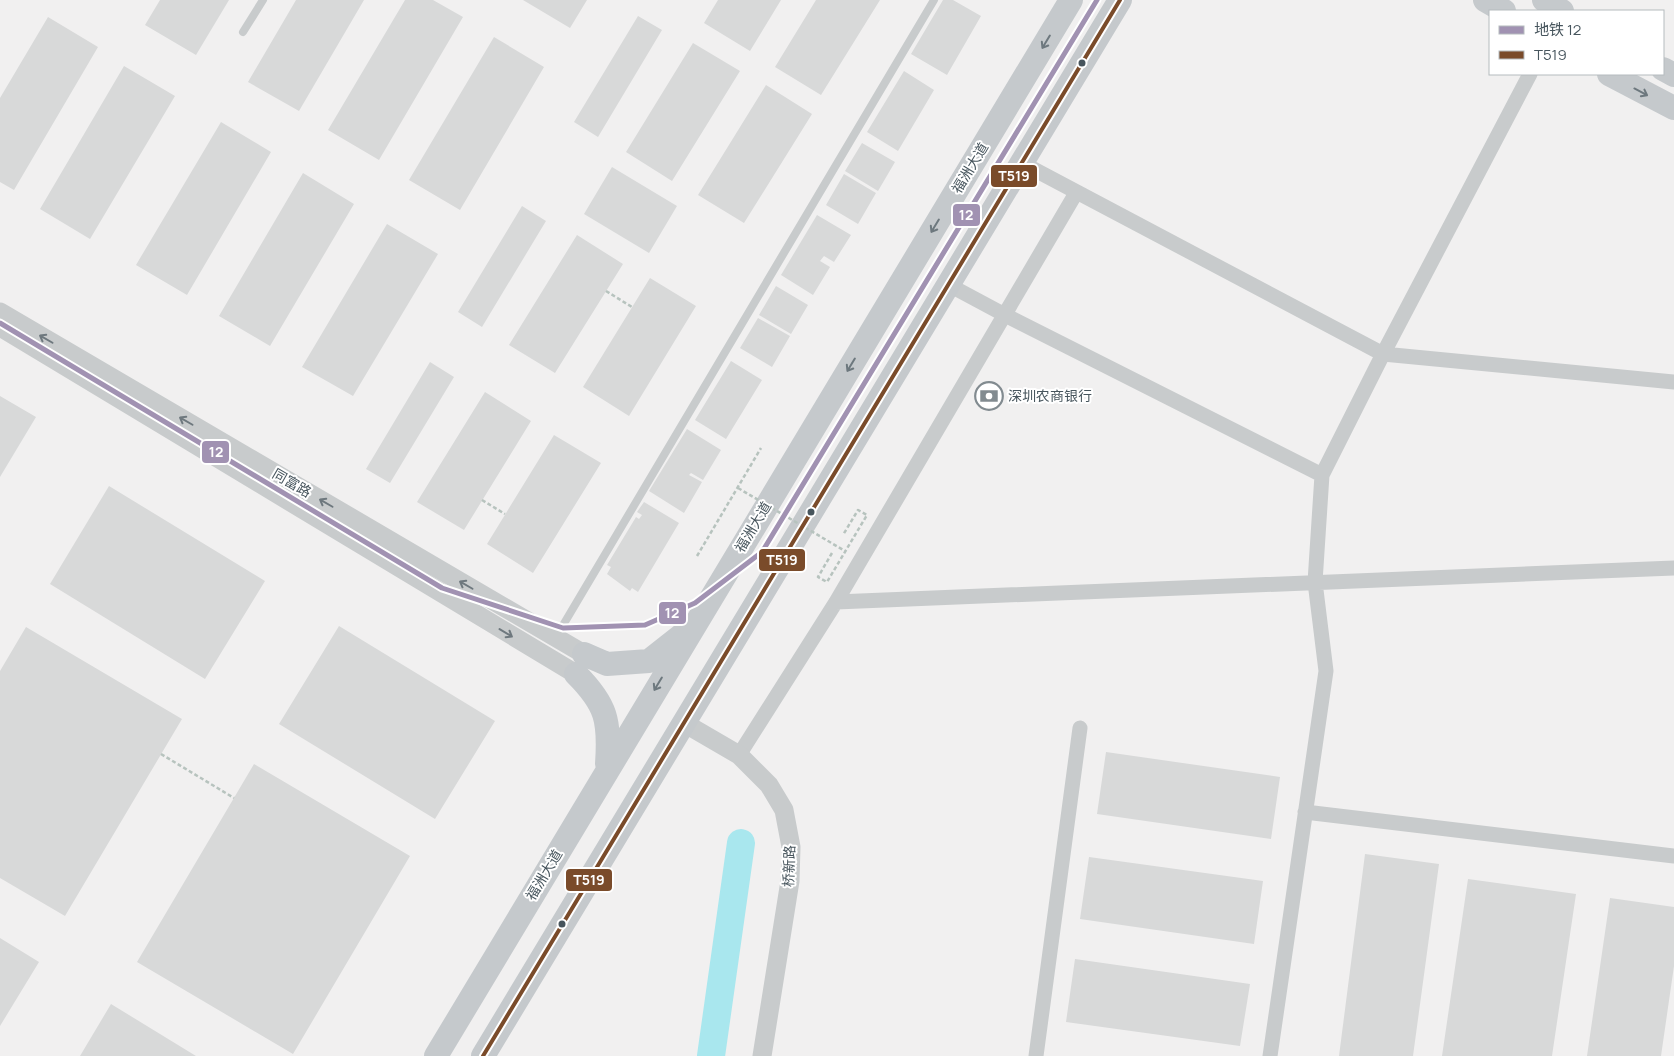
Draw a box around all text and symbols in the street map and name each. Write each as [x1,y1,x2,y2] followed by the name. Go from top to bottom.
[1489,10,1664,75] legend
[1534,19,1581,40] text: 地铁 12
[1041,34,1051,48] one-way arrow
[1534,44,1567,65] text: T519
[1077,58,1087,68] unlabelled marker
[1633,88,1648,97] one-way arrow
[947,139,992,197] street label: 福洲大道
[990,164,1038,188] line badge: T519
[998,166,1030,185] text: T519
[952,203,981,227] line badge: 12
[959,205,973,224] text: 12
[929,218,939,232] one-way arrow
[39,333,53,343] one-way arrow
[845,357,855,371] one-way arrow
[974,381,1004,411] bank icon: 深圳农商银行
[1008,386,1092,405] place label: 深圳农商银行
[179,415,193,425] one-way arrow
[201,440,230,464] line badge: 12
[209,442,223,461] text: 12
[269,464,315,501] street label: 同富路
[320,497,334,507] one-way arrow
[730,498,775,556] street label: 福洲大道
[806,507,816,517] unlabelled marker
[758,548,806,572] line badge: T519
[766,550,798,569] text: T519
[459,580,474,590] one-way arrow
[658,601,687,625] line badge: 12
[665,603,679,622] text: 12
[499,628,513,638] one-way arrow
[653,676,663,690] one-way arrow
[778,845,799,887] street label: 桥新路
[521,846,566,904] street label: 福洲大道
[565,868,613,892] line badge: T519
[573,870,605,889] text: T519
[557,919,567,929] unlabelled marker

